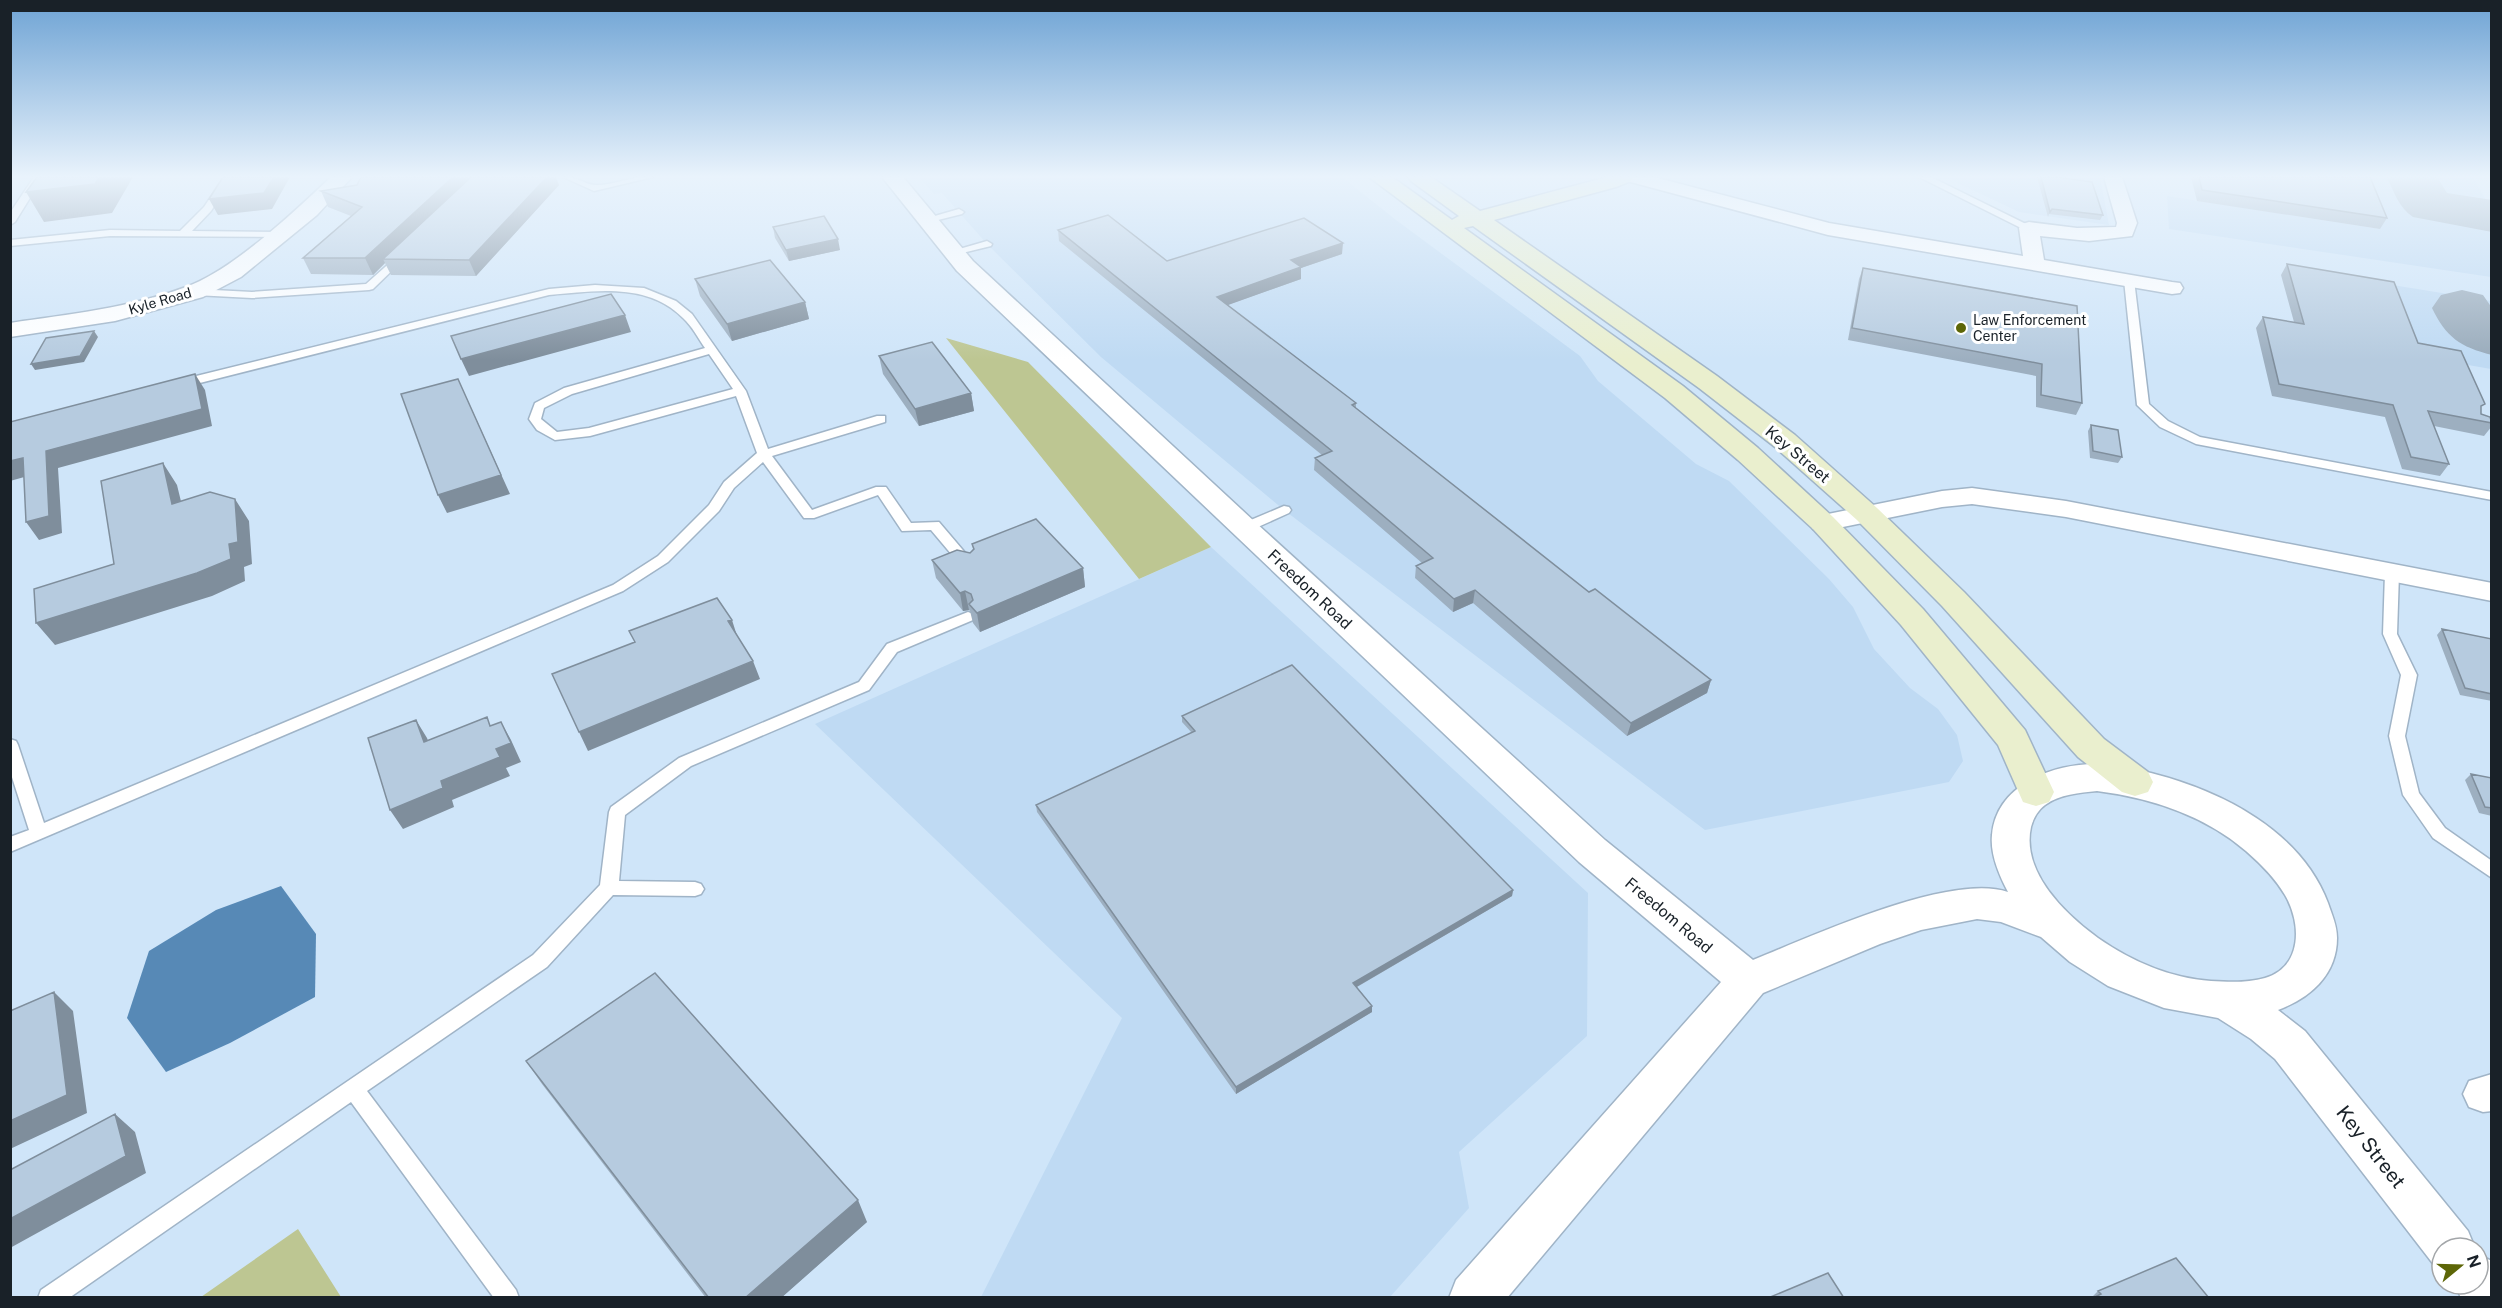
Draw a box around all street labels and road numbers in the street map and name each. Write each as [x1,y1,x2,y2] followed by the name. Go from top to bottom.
[127,284,193,318] street label: Kyle Road
[1761,422,1834,487] street label: Key Street
[1264,546,1356,633] street label: Freedom Road
[1621,873,1716,957] street label: Freedom Road
[2331,1101,2411,1193] street label: Key Street

